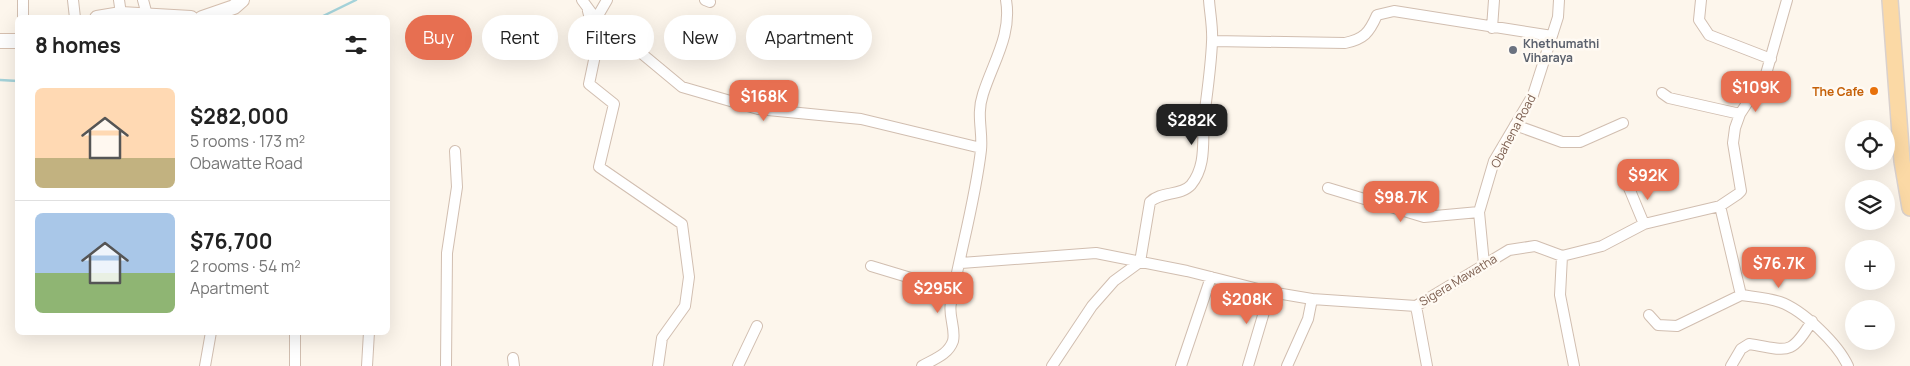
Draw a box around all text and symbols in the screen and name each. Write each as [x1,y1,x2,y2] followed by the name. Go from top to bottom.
[405,15,472,60] chip: Buy
[482,15,558,60] chip: Rent
[568,15,654,60] chip: Filters
[664,15,736,60] chip: New
[746,15,872,60] chip: Apartment
[35,31,121,59] text: 8 homes
[342,31,370,59] icon: filters
[1523,35,1599,66] place label: Khethumathi Viharaya
[1507,44,1519,56] marker: Khethumathi Viharaya
[1721,70,1791,113] pin: $109K
[1732,76,1780,98] text: $109K
[729,80,799,122] pin: $168K
[1812,83,1864,100] place label: The Cafe
[740,85,788,107] text: $168K
[1868,85,1880,97] marker: The Cafe
[1486,91,1540,171] street label: Obahena Road
[190,102,289,130] text: $282,000
[1157,104,1227,146] pin: $282K
[75,108,135,168] icon: home
[1167,109,1217,131] text: $282K
[1845,120,1895,350] map controls
[1845,120,1895,170] button: locate
[190,130,305,152] text: 5 rooms · 173 m²
[190,152,303,174] text: Obawatte Road
[1618,158,1678,201] pin: $92K
[1628,164,1668,186] text: $92K
[1360,180,1442,223] pin: $98.7K
[1845,180,1895,230] button: layers
[1374,186,1428,208] text: $98.7K
[190,227,273,255] text: $76,700
[75,233,135,293] icon: home
[1845,240,1895,290] button: +
[1738,246,1820,289] pin: $76.7K
[1416,250,1500,310] street label: Sigera Mawatha
[1753,252,1805,274] text: $76.7K
[190,255,301,277] text: 2 rooms · 54 m²
[903,272,973,314] pin: $295K
[190,277,269,299] text: Apartment
[913,277,963,299] text: $295K
[1212,282,1282,325] pin: $208K
[1222,288,1272,310] text: $208K
[1845,300,1895,350] button: −

